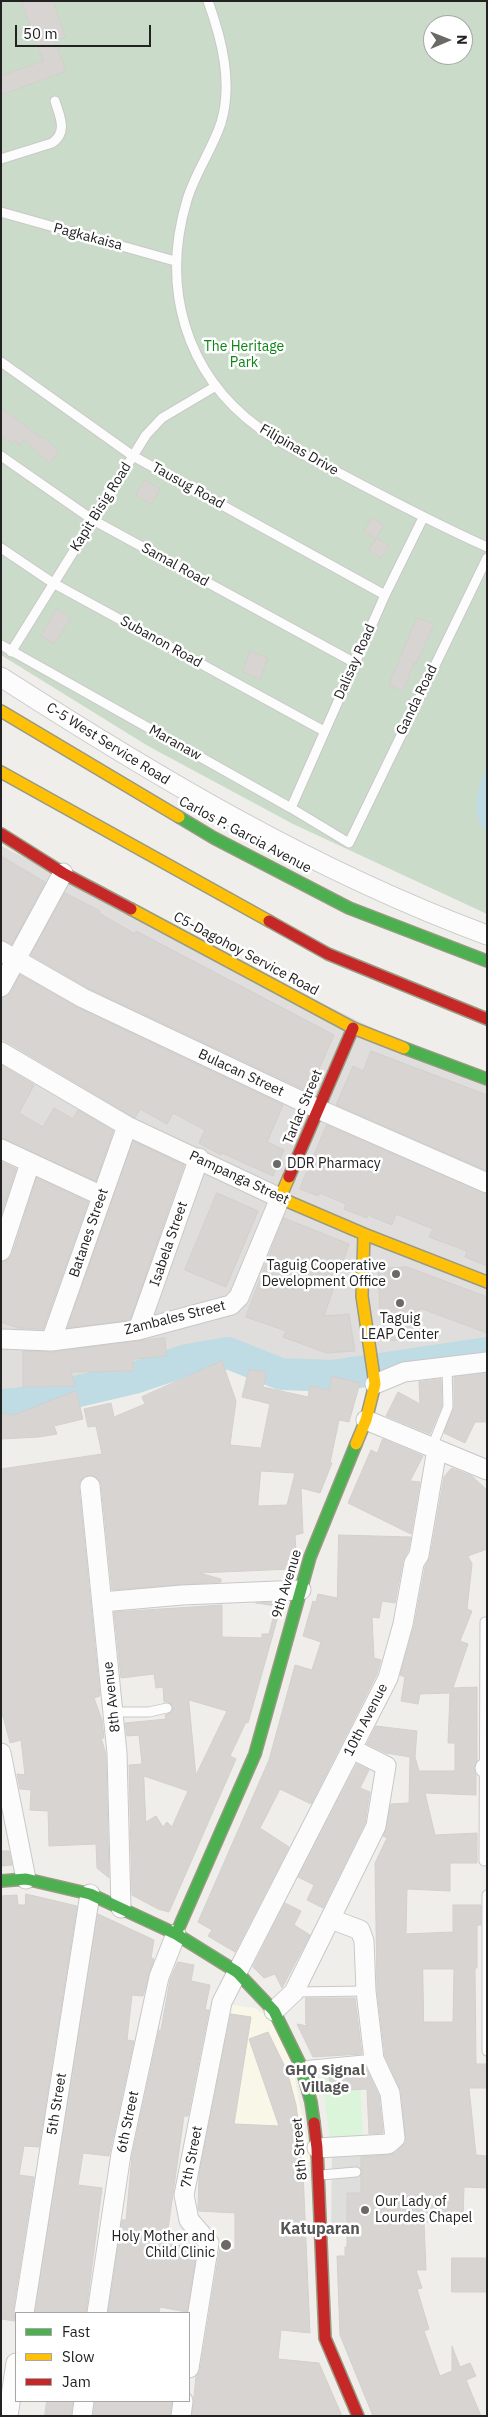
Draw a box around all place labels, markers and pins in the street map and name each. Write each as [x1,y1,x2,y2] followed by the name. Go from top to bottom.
[287,1156,381,1172] place label: DDR Pharmacy
[271,1158,283,1170] marker: DDR Pharmacy
[262,1258,386,1290] place label: Taguig Cooperative Development Office
[390,1268,402,1280] marker: Taguig Cooperative Development Office
[394,1297,406,1309] marker: Taguig LEAP Center
[361,1311,439,1344] place label: Taguig LEAP Center
[375,2194,472,2226] place label: Our Lady of Lourdes Chapel
[359,2204,371,2216] marker: Our Lady of Lourdes Chapel
[112,2229,215,2262] place label: Holy Mother and Child Clinic
[219,2238,233,2252] marker: Holy Mother and Child Clinic

